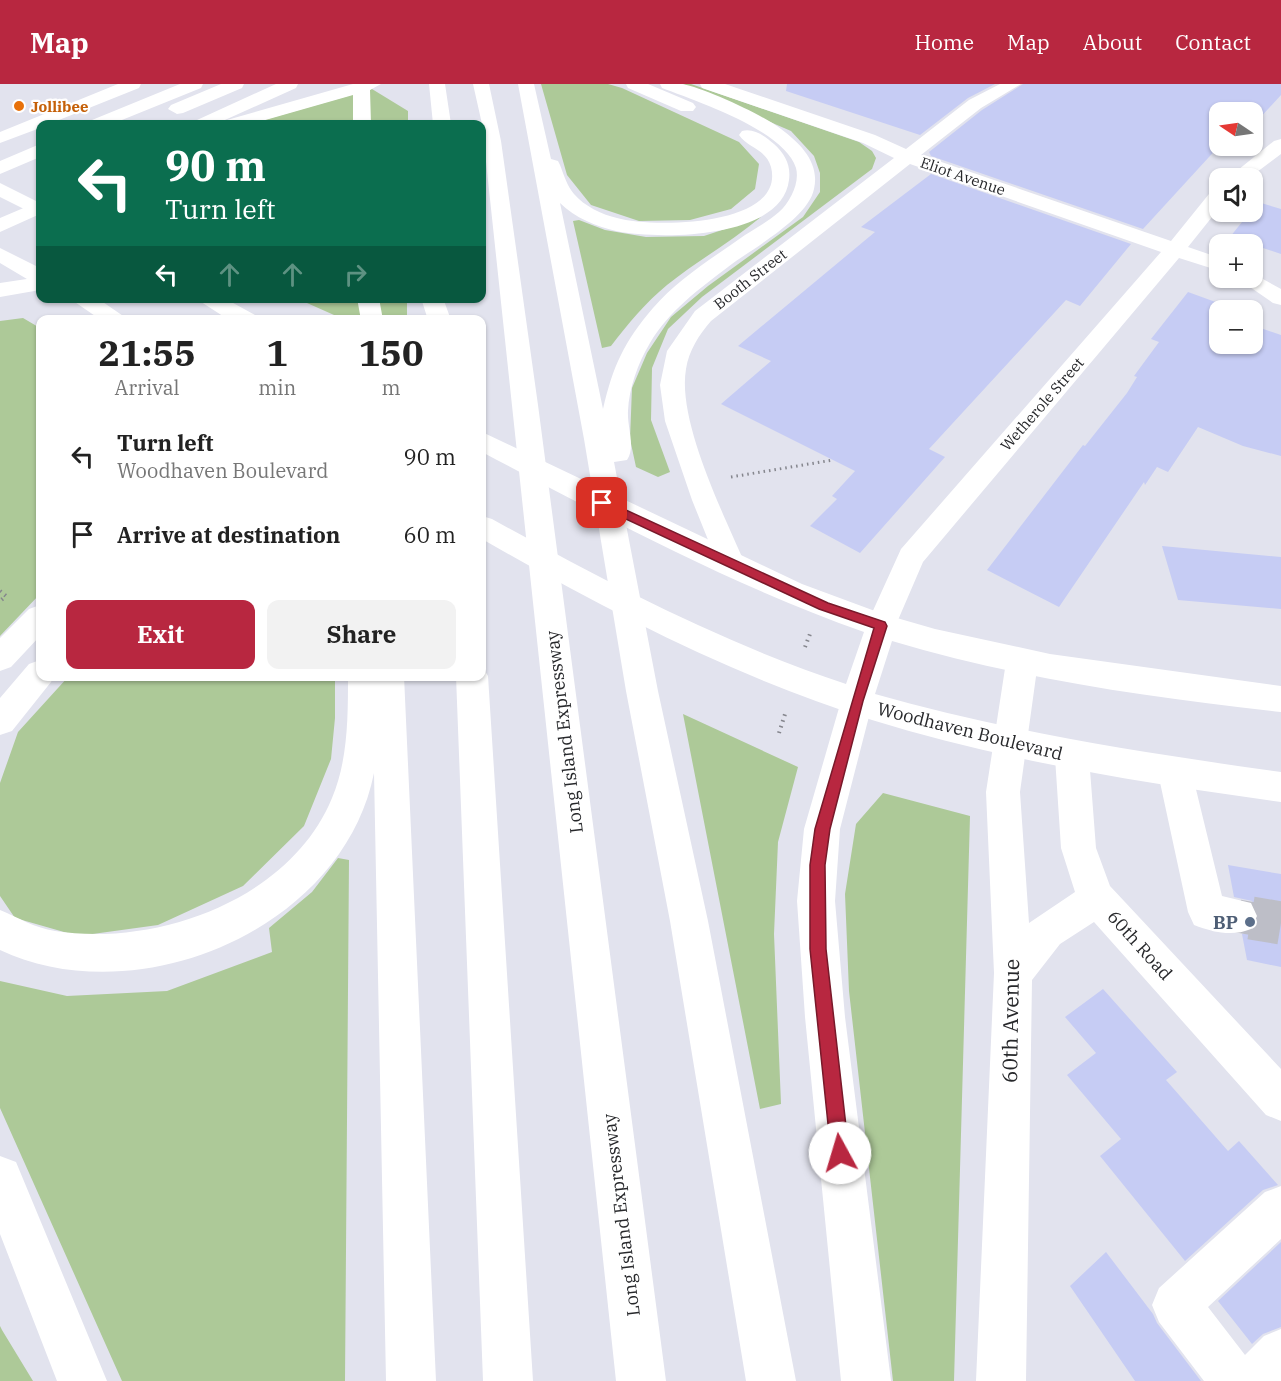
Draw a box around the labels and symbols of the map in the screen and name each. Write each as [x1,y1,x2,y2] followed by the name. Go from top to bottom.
[31,97,89,116] place label: Jollibee
[12,99,26,113] marker: Jollibee
[1209,102,1263,156] north arrow
[918,153,1008,199] street label: Eliot Avenue
[710,245,790,313] street label: Booth Street
[996,353,1088,455] street label: Wetherole Street
[576,477,627,528] pin
[540,629,588,835] street label: Long Island Expressway
[875,697,1065,765] street label: Woodhaven Boulevard
[1103,905,1177,985] street label: 60th Road
[1213,911,1238,934] place label: BP
[1243,915,1257,929] marker: BP
[995,959,1025,1083] street label: 60th Avenue
[597,1112,645,1318] street label: Long Island Expressway
[808,1121,872,1185] position arrow

